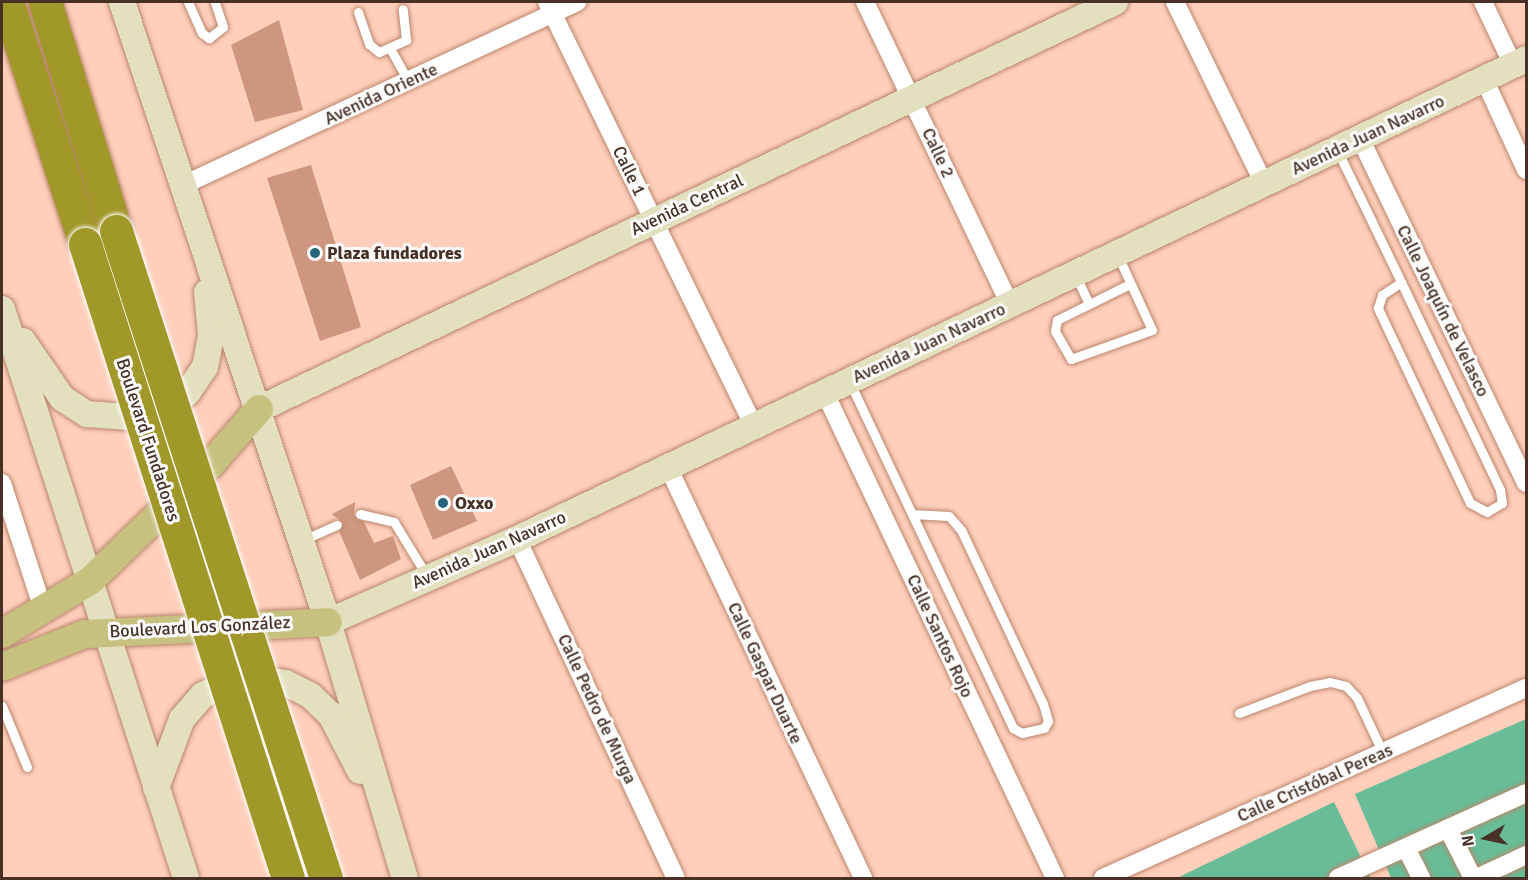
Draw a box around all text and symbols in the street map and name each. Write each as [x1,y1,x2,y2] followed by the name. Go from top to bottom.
[321,58,441,130] street label: Avenida Oriente
[1288,90,1448,180] street label: Avenida Juan Navarro
[917,125,959,181] street label: Calle 2
[608,143,650,199] street label: Calle 1
[627,169,747,241] street label: Avenida Central
[1392,222,1494,400] street label: Calle Joaquín de Velasco
[327,242,462,264] place label: Plaza fundadores
[308,246,322,260] marker: Plaza fundadores
[849,298,1009,388] street label: Avenida Juan Navarro
[111,356,185,524] street label: Boulevard Fundadores
[455,492,493,514] place label: Oxxo
[436,496,450,510] marker: Oxxo
[409,506,569,594] street label: Avenida Juan Navarro
[902,571,978,701] street label: Calle Santos Rojo
[723,599,807,747] street label: Calle Gaspar Duarte
[109,611,291,643] street label: Boulevard Los González
[553,631,641,787] street label: Calle Pedro de Murga
[1234,739,1396,827] street label: Calle Cristóbal Pereas
[1456,808,1516,868] north arrow
[1457,834,1479,848] text: N

